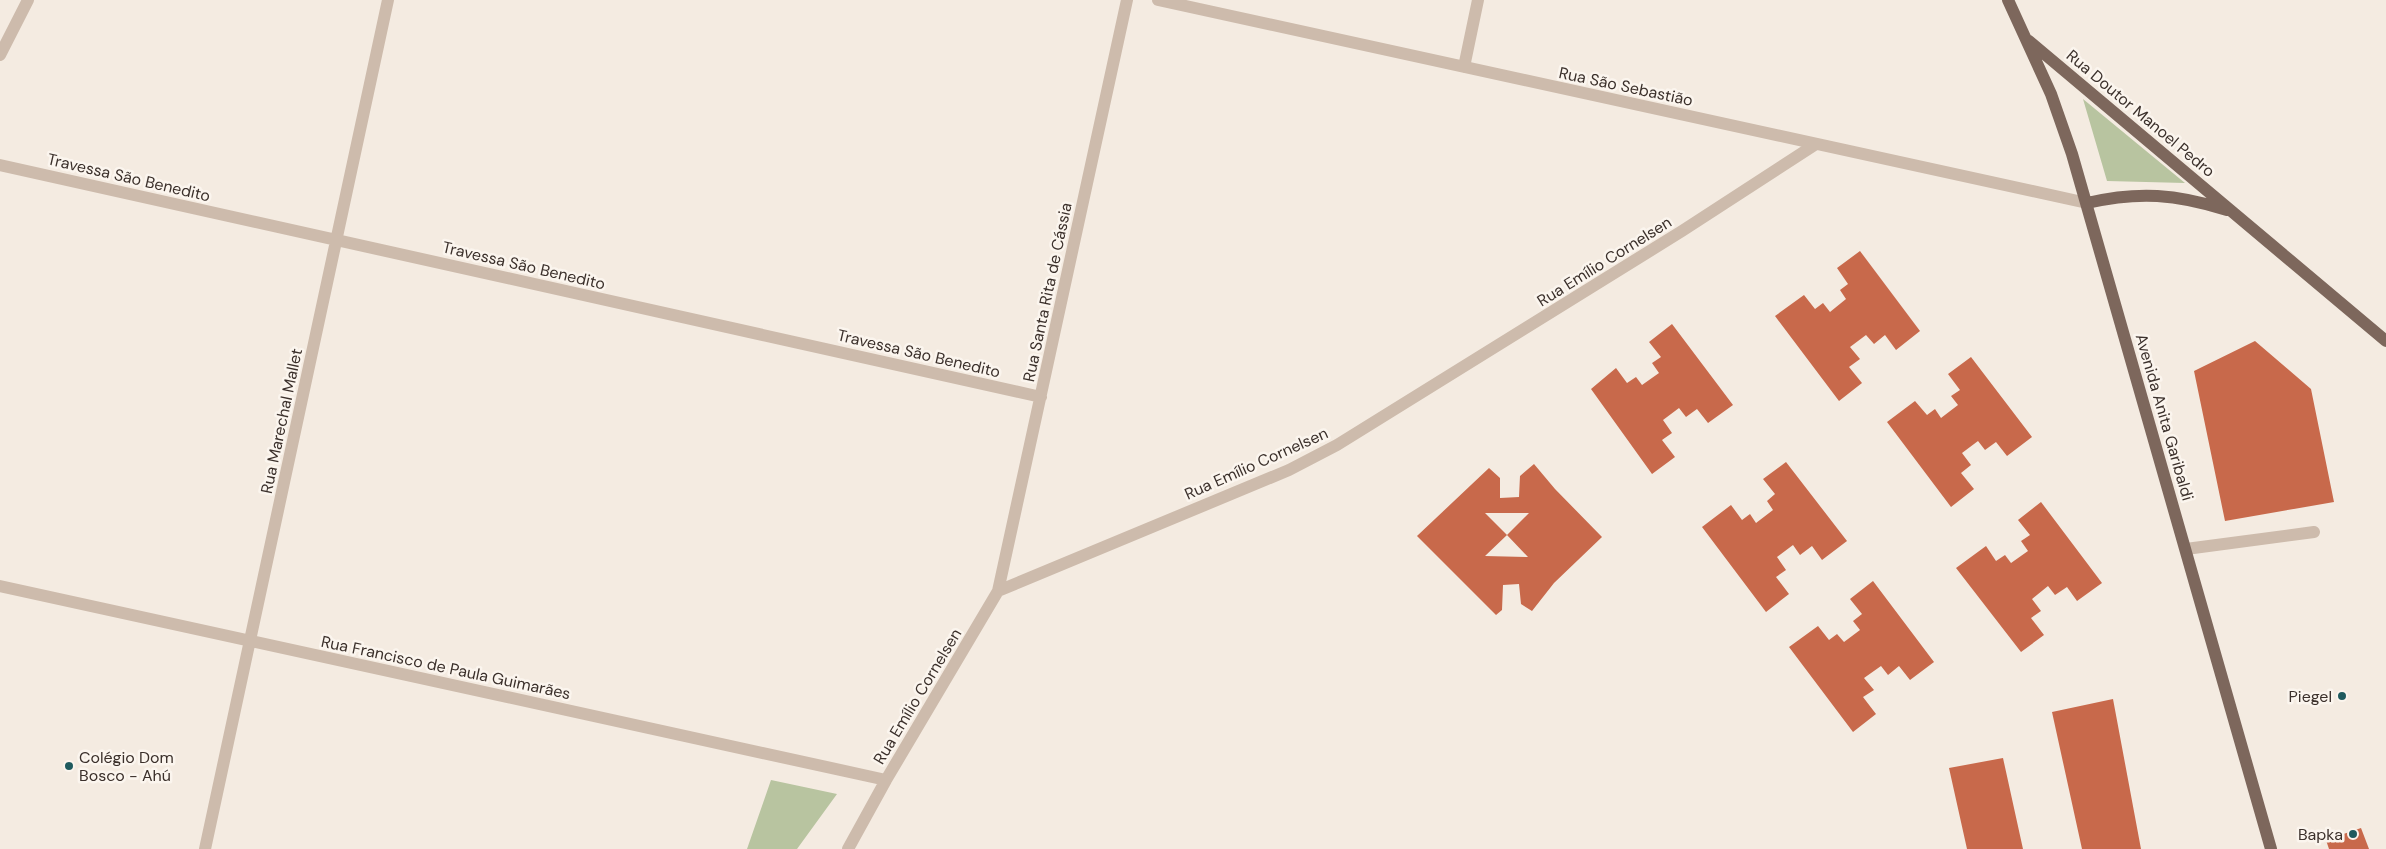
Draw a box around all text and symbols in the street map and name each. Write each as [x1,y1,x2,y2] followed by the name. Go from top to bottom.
[2062,45,2219,182] street label: Rua Doutor Manoel Pedro
[1557,62,1695,111] street label: Rua São Sebastião
[45,149,212,206] street label: Travessa São Benedito
[1018,201,1077,384] street label: Rua Santa Rita de Cássia
[1533,212,1675,311] street label: Rua Emílio Cornelsen
[440,237,607,294] street label: Travessa São Benedito
[835,325,1002,382] street label: Travessa São Benedito
[2131,331,2198,503] street label: Avenida Anita Garibaldi
[256,347,307,496] street label: Rua Marechal Mallet
[1181,422,1331,505] street label: Rua Emílio Cornelsen
[869,625,966,768] street label: Rua Emílio Cornelsen
[319,631,573,704] street label: Rua Francisco de Paula Guimarães
[2289,686,2332,707] place label: Piegel
[2336,690,2348,702] marker: Piegel
[79,747,174,786] place label: Colégio Dom Bosco - Ahú
[63,760,75,772] marker: Colégio Dom Bosco - Ahú
[2298,824,2343,845] place label: Bapka
[2347,828,2359,840] marker: Bapka

